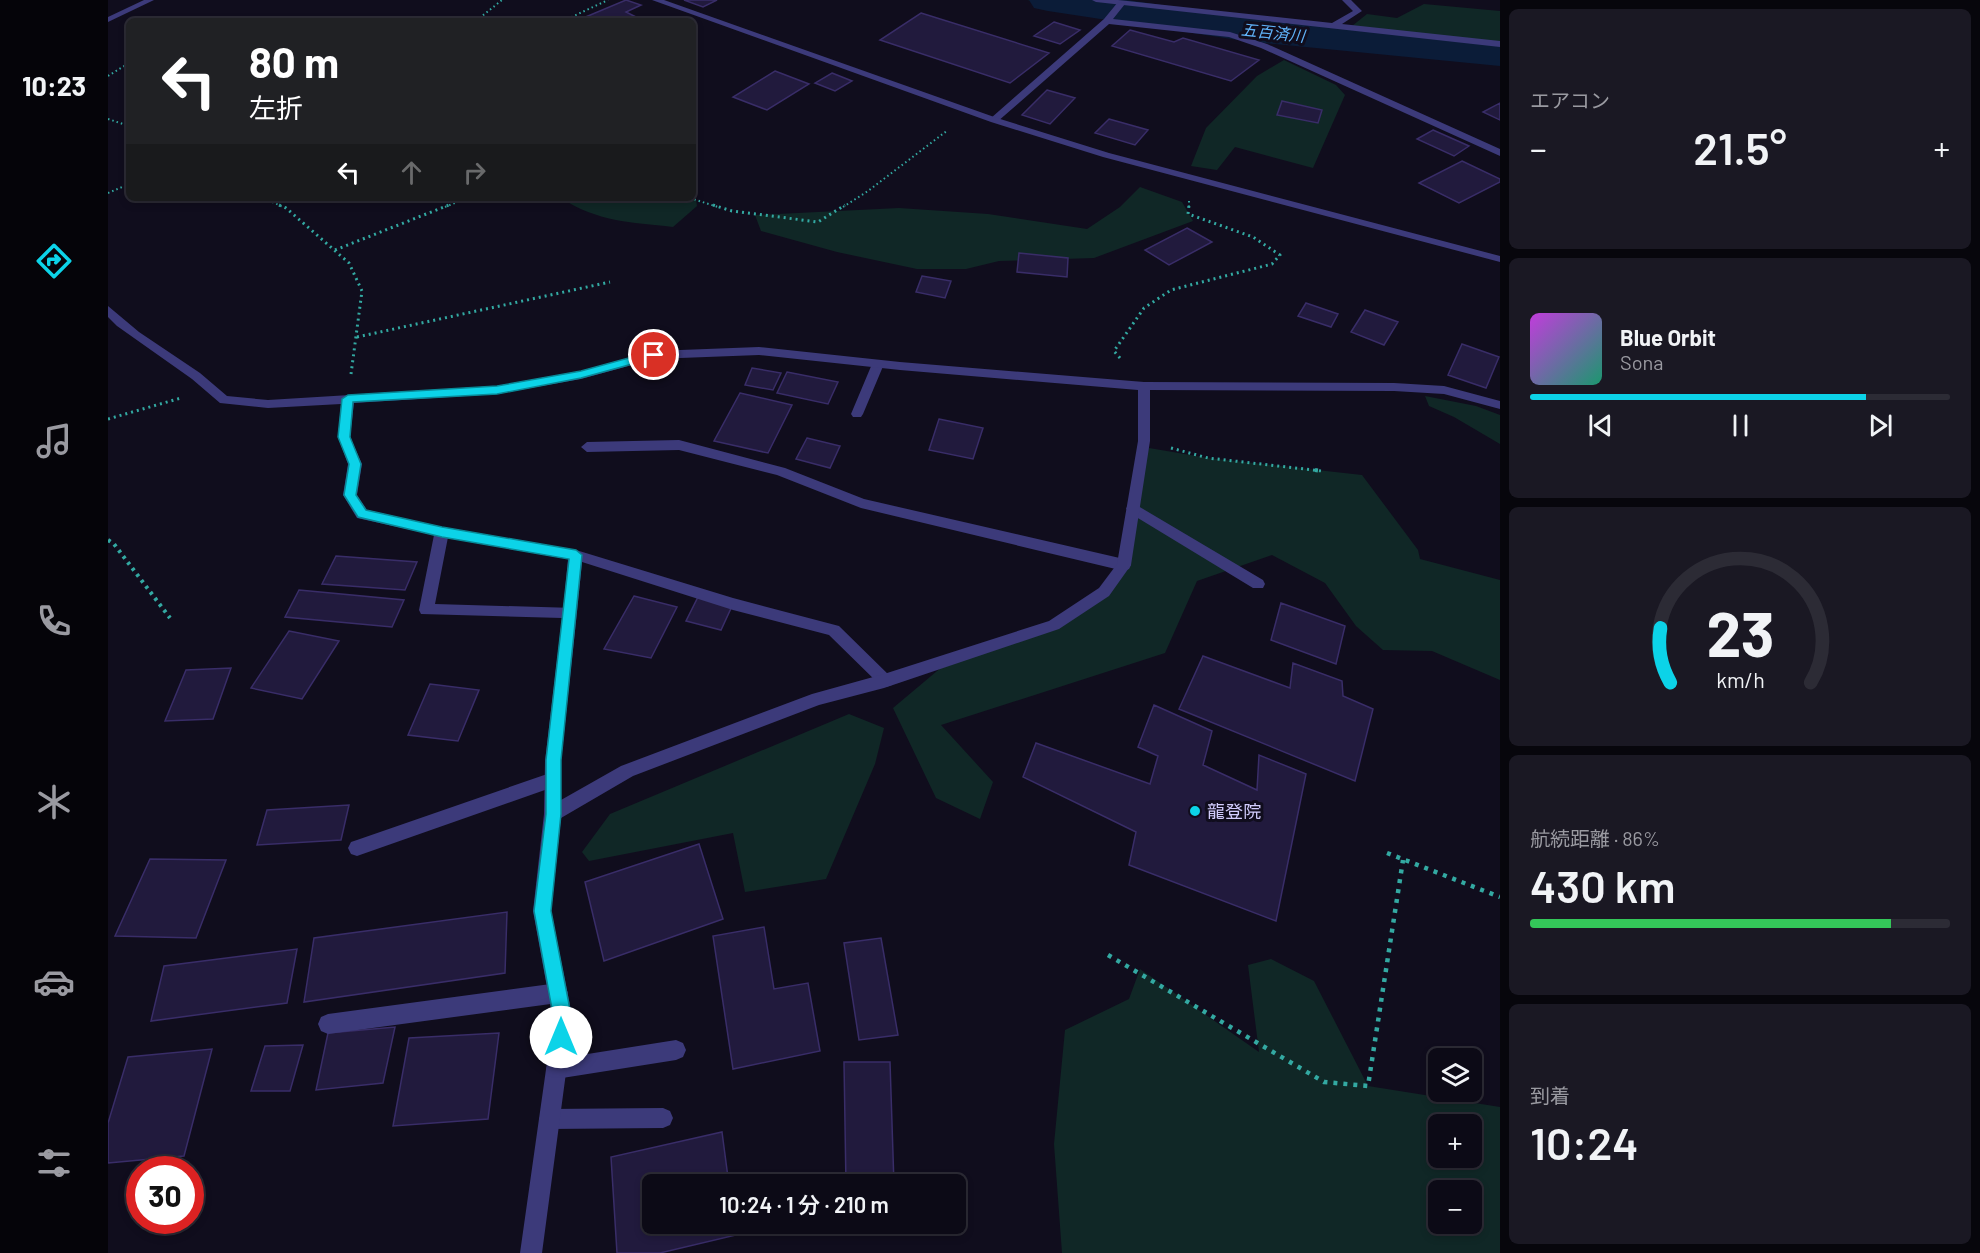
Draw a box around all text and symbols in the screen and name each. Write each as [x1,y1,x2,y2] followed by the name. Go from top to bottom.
[1240,19,1308,45] water label: 五百済川
[249,36,339,86] text: 80 m
[150,42,228,120] icon: left
[22,69,86,101] text: 10:23
[1530,88,1610,112] text: エアコン
[249,91,303,123] text: 左折
[1693,120,1787,174] text: 21.5°
[1530,128,1547,168] text: −
[1933,128,1950,168] text: +
[332,156,365,189] icon: left
[395,156,428,189] icon: ahead
[458,156,491,189] icon: right
[33,240,75,282] icon: directions
[1620,324,1716,350] text: Blue Orbit
[628,329,679,380] pin
[637,338,670,371] icon: arrive
[1620,350,1664,374] text: Sona
[1584,409,1617,442] icon: previous
[1724,409,1757,442] icon: pause
[1864,409,1897,442] icon: next
[33,420,75,462] icon: music
[1706,596,1774,670] text: 23
[33,600,75,642] icon: phone
[1716,668,1764,693] text: km/h
[33,781,75,823] icon: climate
[1207,800,1261,822] place label: 龍登院
[1188,804,1202,818] marker: 龍登院
[1530,826,1660,850] text: 航続距離 · 86%
[1530,858,1676,912] text: 430 km
[33,961,75,1003] icon: car
[529,1005,593,1069] position arrow
[1428,1048,1482,1234] map controls
[1428,1048,1482,1102] button: layers
[1530,1083,1570,1107] text: 到着
[1428,1114,1482,1168] button: +
[1530,1115,1639,1169] text: 10:24
[33,1142,75,1184] icon: filters
[126,1156,204,1234] speed limit sign: 30
[1428,1180,1482,1234] button: −
[719,1191,889,1217] text: 10:24 · 1 分 · 210 m

